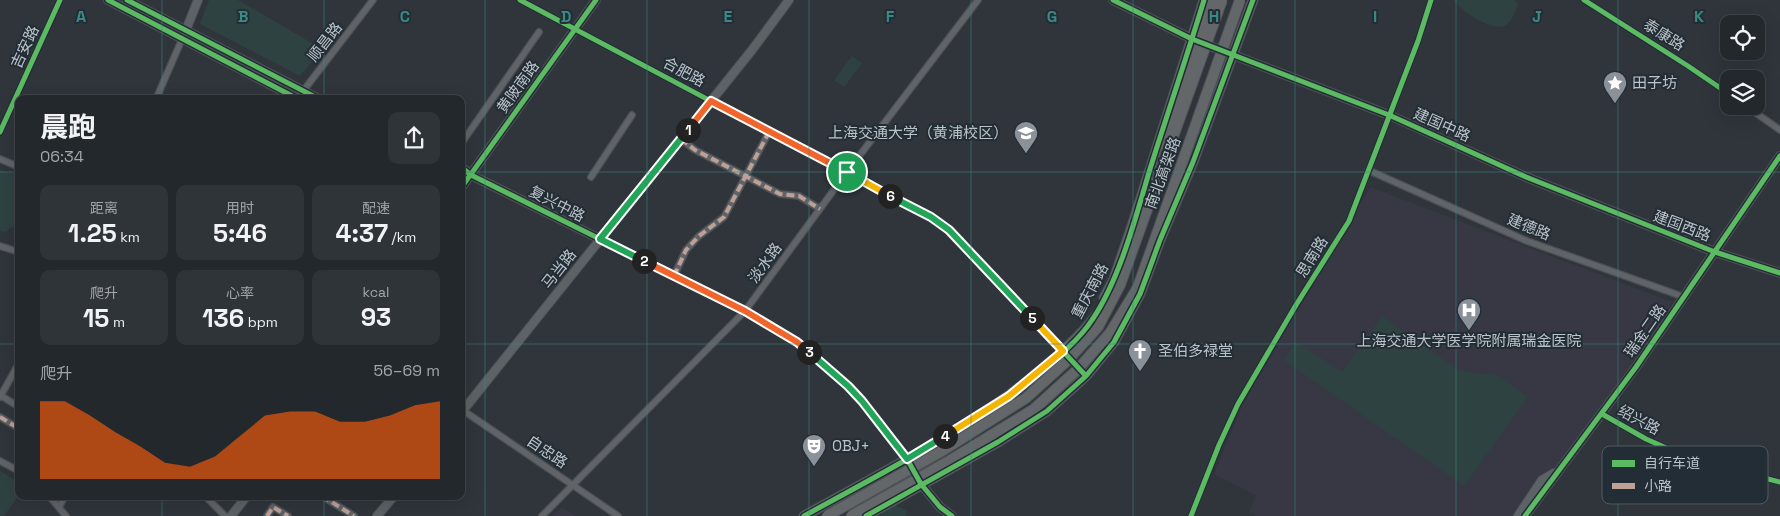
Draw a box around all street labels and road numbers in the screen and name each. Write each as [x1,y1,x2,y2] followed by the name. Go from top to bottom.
[1640,15,1688,55] street label: 泰康路
[303,18,346,65] street label: 顺昌路
[6,22,43,71] street label: 吉安路
[660,53,709,91] street label: 合肥路
[492,57,543,117] street label: 黄陂南路
[1411,104,1473,145] street label: 建国中路
[1141,134,1184,211] street label: 南北高架路
[526,181,588,226] street label: 复兴中路
[1651,206,1714,245] street label: 建国西路
[1505,209,1554,244] street label: 建德路
[1292,233,1332,281] street label: 思南路
[744,239,786,286] street label: 淡水路
[537,245,580,292] street label: 马当路
[1067,260,1112,322] street label: 重庆南路
[1620,301,1670,361] street label: 瑞金二路
[1615,401,1664,439] street label: 绍兴路
[523,431,571,472] street label: 自忠路

